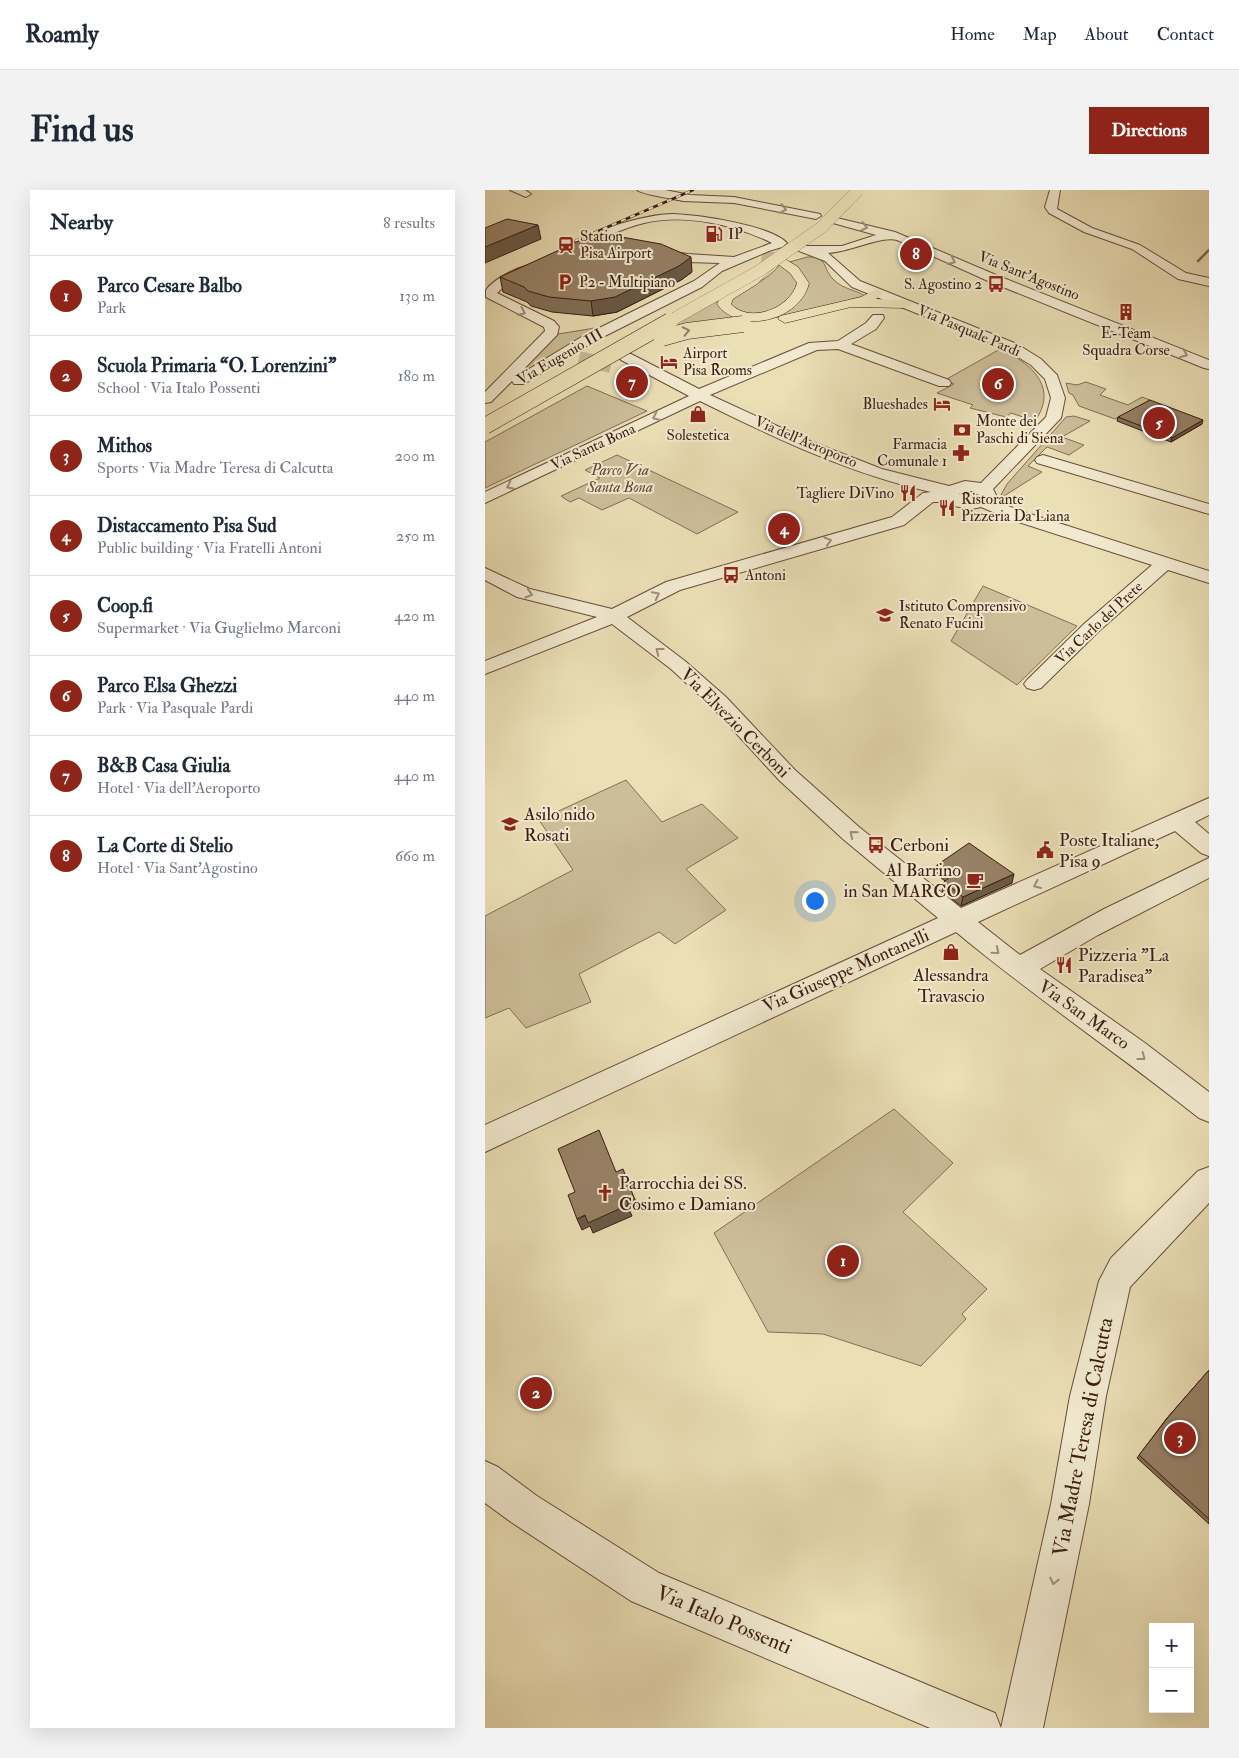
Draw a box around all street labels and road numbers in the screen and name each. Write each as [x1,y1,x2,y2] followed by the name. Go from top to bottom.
[976,247,1082,305] street label: Via Sant'Agostino
[915,301,1023,361] street label: Via Pasquale Pardi
[514,325,606,389] street label: Via Eugenio III
[752,412,860,473] street label: Via dell'Aeroporto
[548,419,639,475] street label: Via Santa Bona
[1051,578,1147,668] street label: Via Carlo del Prete
[675,663,795,783] street label: Via Elvezio Cerboni
[759,924,933,1018] street label: Via Giuseppe Montanelli
[1034,975,1134,1055] street label: Via San Marco
[1047,1315,1120,1559] street label: Via Madre Teresa di Calcutta
[652,1579,796,1661] street label: Via Italo Possenti

